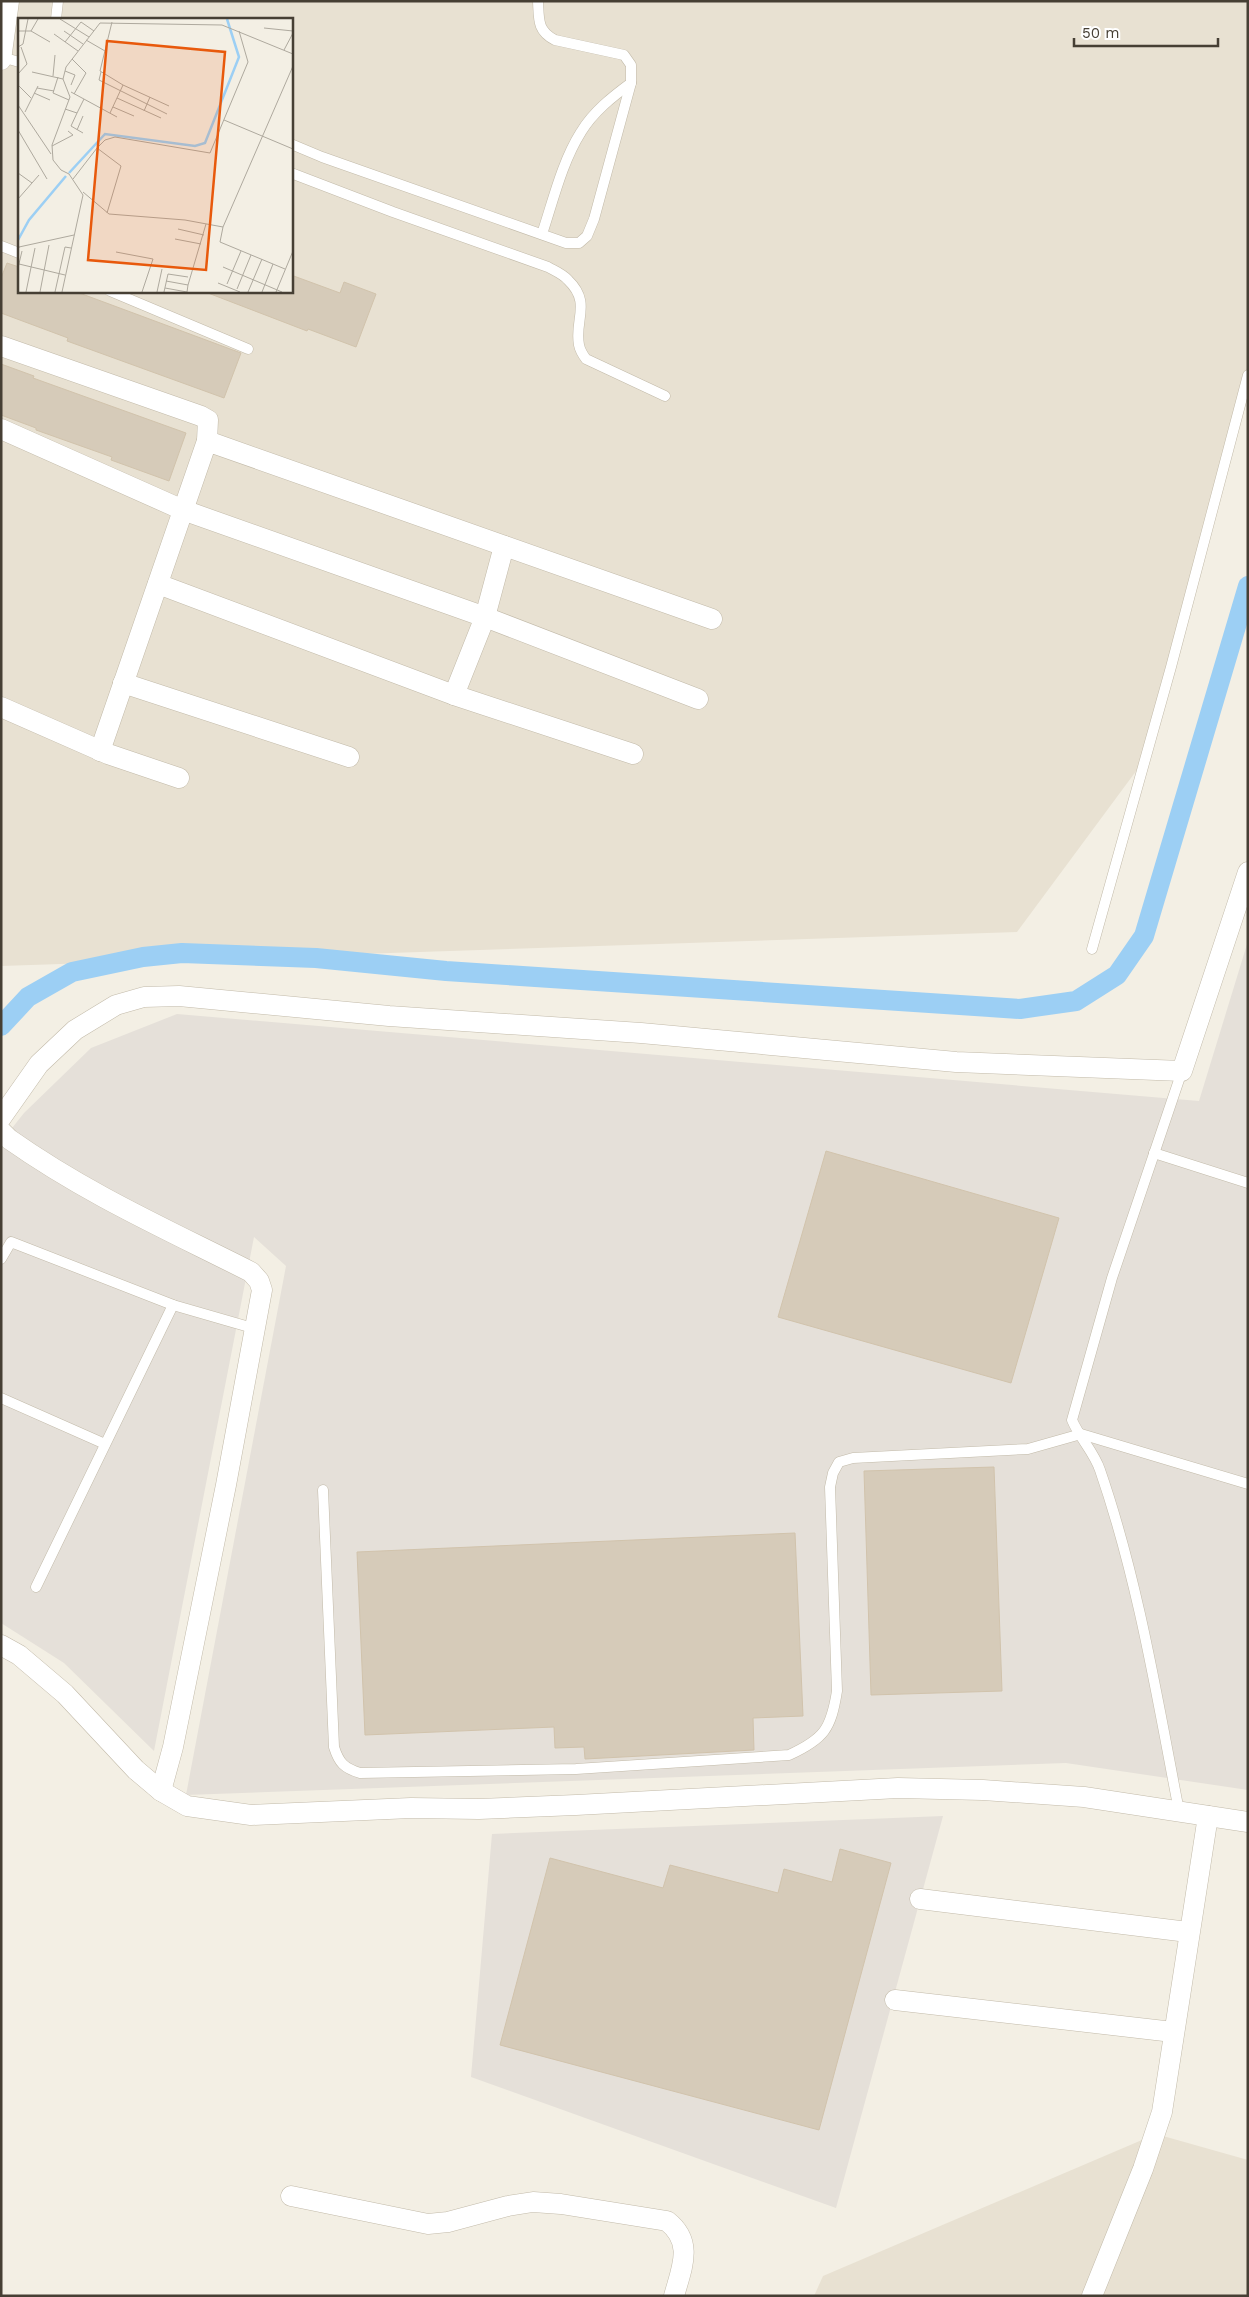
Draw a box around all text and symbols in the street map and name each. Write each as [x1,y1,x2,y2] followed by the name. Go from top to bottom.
[1074,15,1218,47] scale bar
[18,18,292,292] inset map
[1082,24,1119,42] text: 50 m

